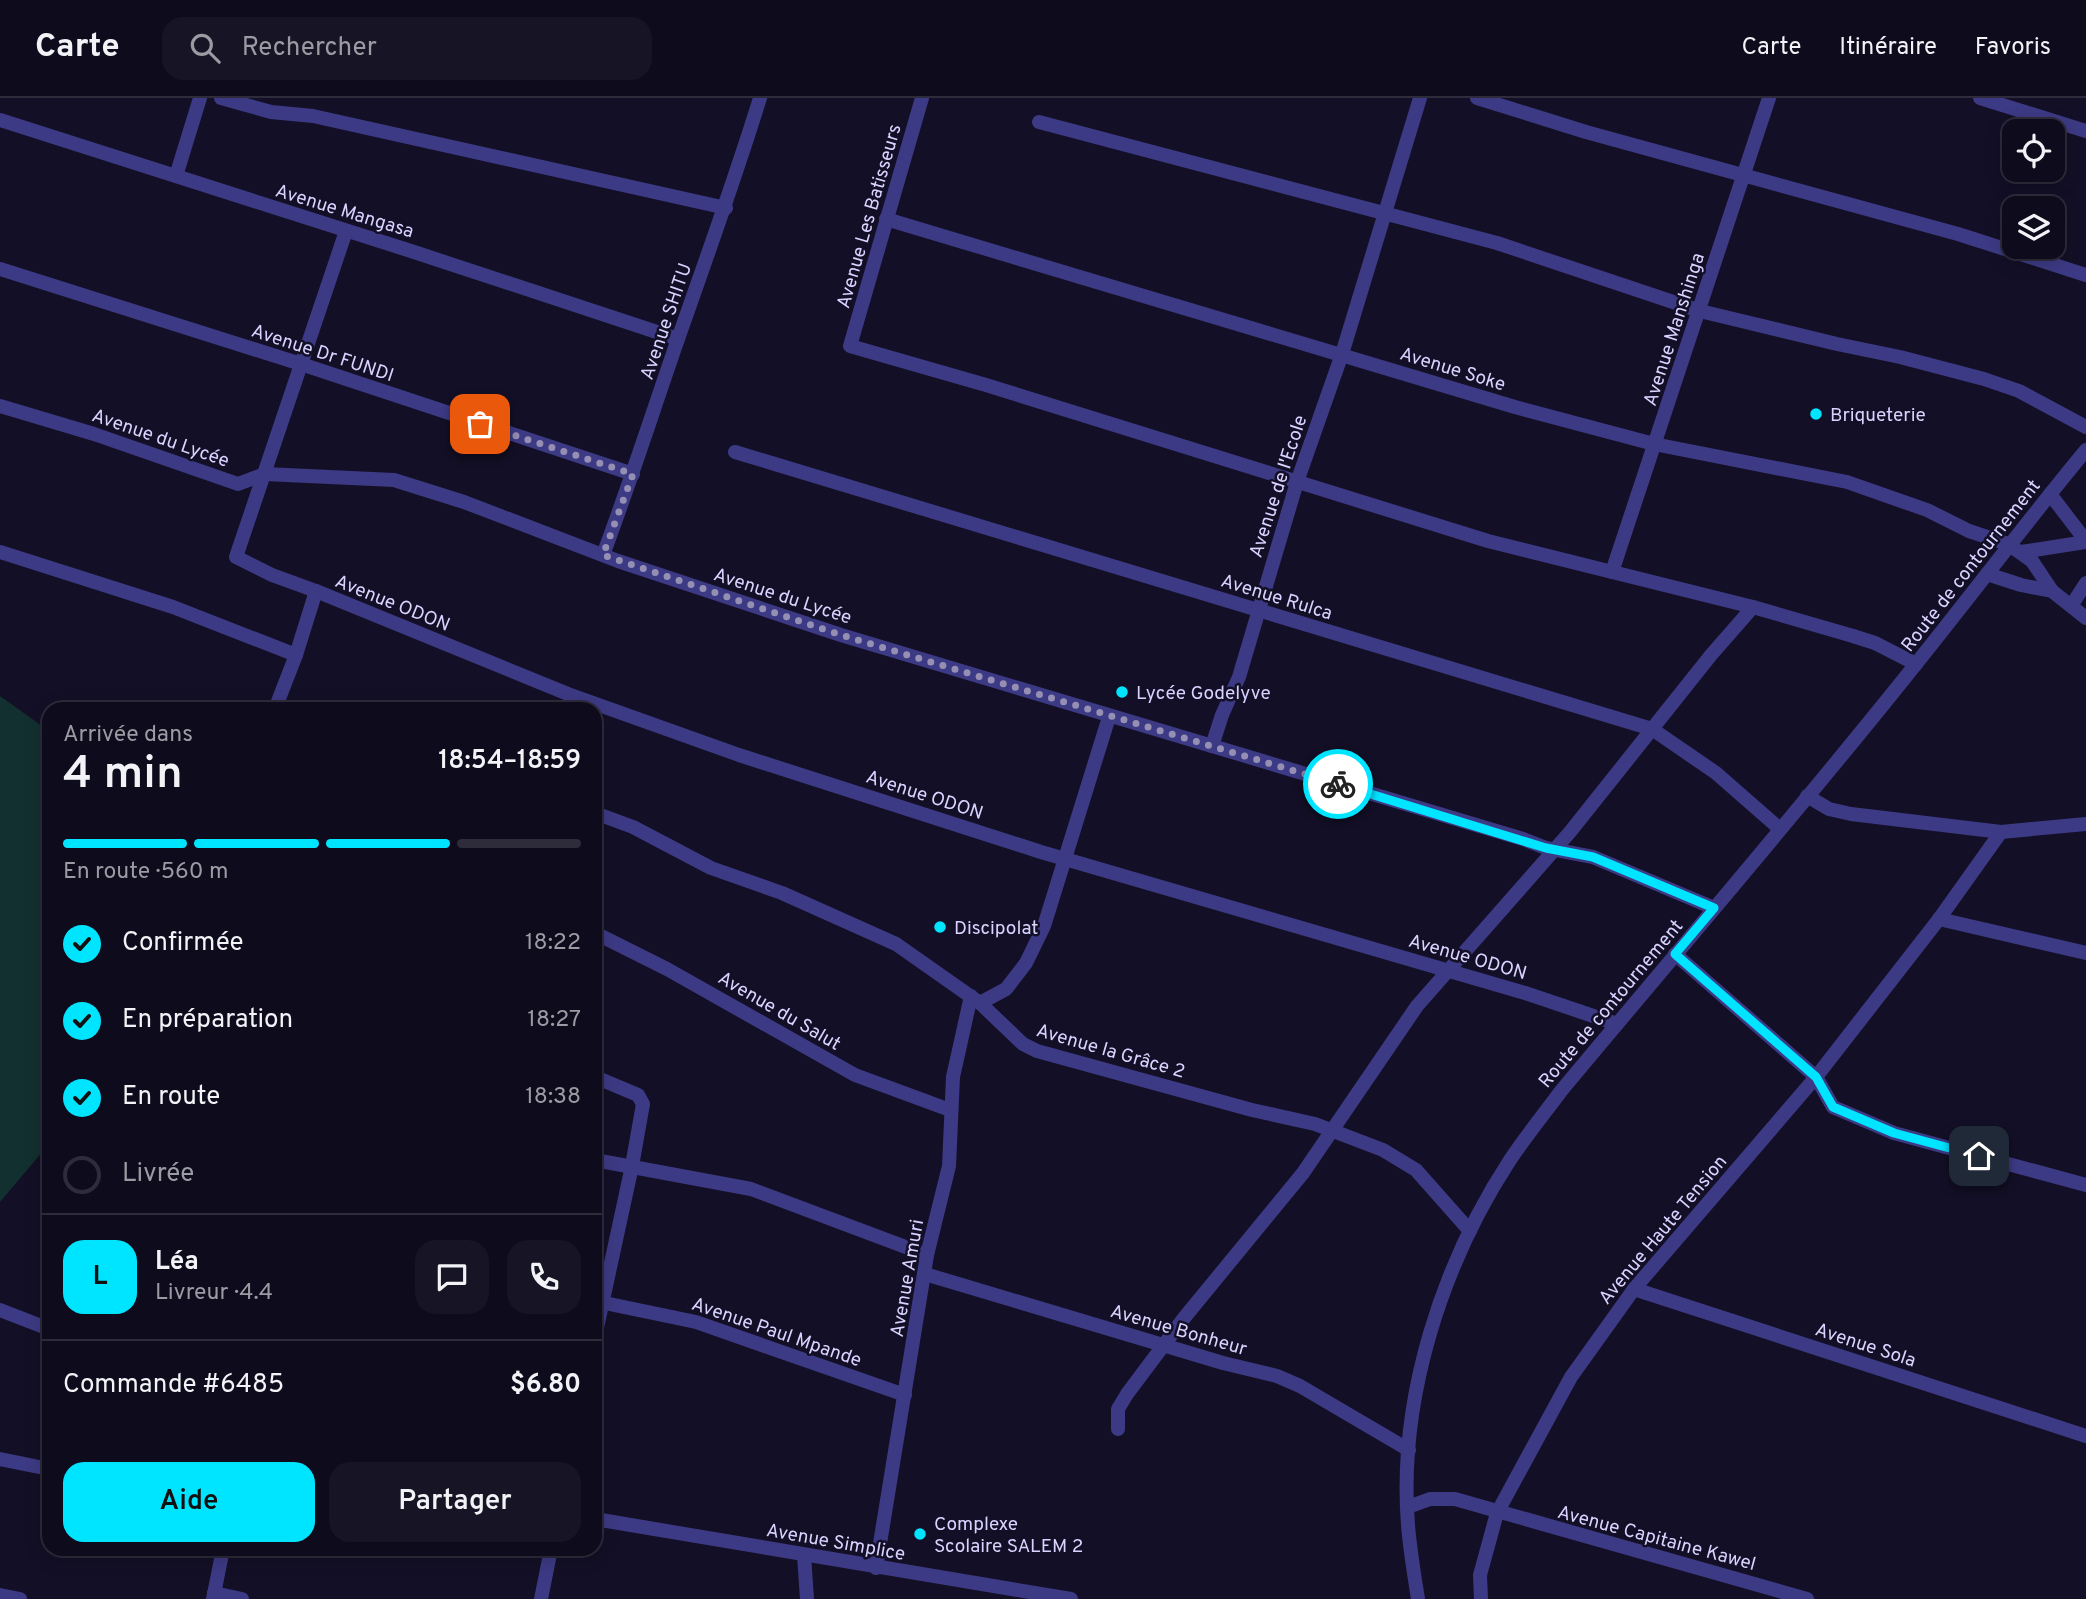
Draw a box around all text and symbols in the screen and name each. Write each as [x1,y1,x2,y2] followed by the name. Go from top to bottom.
[162,17,652,80] search box
[35,27,120,69] text: Carte
[186,29,224,67] icon: search
[242,32,377,65] text: Rechercher
[1741,33,1801,63] text: Carte
[1839,33,1937,63] text: Itinéraire
[1975,33,2051,63] text: Favoris
[2002,119,2065,259] map controls
[2002,119,2065,182] button: locate
[832,122,908,312] street label: Avenue Les Batisseurs
[272,179,417,244] street label: Avenue Mangasa
[2002,196,2065,259] button: layers
[1639,250,1711,409] street label: Avenue Manshinga
[636,260,698,383] street label: Avenue SHITU
[248,320,397,388] street label: Avenue Dr FUNDI
[1397,342,1508,397] street label: Avenue Soke
[450,394,510,454] pin
[88,404,232,474] street label: Avenue du Lycée
[1830,404,1926,428] place label: Briqueterie
[461,405,499,443] icon: bag
[1808,406,1824,422] marker: Briqueterie
[1245,412,1313,561] street label: Avenue de l'Ecole
[1897,475,2046,657] street label: Route de contournement
[710,563,854,631] street label: Avenue du Lycée
[331,570,453,638] street label: Avenue ODON
[1218,570,1335,626] street label: Avenue Rulca
[1136,682,1271,706] place label: Lycée Godelyve
[1114,684,1130,700] marker: Lycée Godelyve
[63,721,193,750] text: Arrivée dans
[438,745,581,778] text: 18:54–18:59
[63,746,183,805] text: 4 min
[1303,749,1373,819] courier
[1319,765,1357,803] icon: bike
[863,766,986,826] street label: Avenue ODON
[63,858,228,887] text: En route · 560 m
[1534,915,1689,1093] street label: Route de contournement
[954,917,1038,941] place label: Discipolat
[932,919,948,935] marker: Discipolat
[63,925,101,963] icon: check
[122,927,244,960] text: Confirmée
[525,929,581,958] text: 18:22
[1406,930,1529,986] street label: Avenue ODON
[713,967,845,1057] street label: Avenue du Salut
[63,1002,101,1040] icon: check
[122,1004,293,1037] text: En préparation
[527,1006,581,1035] text: 18:27
[1033,1019,1188,1085] street label: Avenue la Grâce 2
[63,1079,101,1117] icon: check
[122,1081,220,1114] text: En route
[525,1083,581,1112] text: 18:38
[1949,1126,2009,1186] pin
[1960,1137,1998,1175] icon: home
[1594,1151,1733,1310] street label: Avenue Haute Tension
[122,1158,194,1191] text: Livrée
[886,1218,930,1339] street label: Avenue Amuri
[415,1240,489,1314] button: chat
[507,1240,581,1314] button: phone
[155,1246,199,1279] text: Léa
[93,1261,107,1294] text: L
[155,1279,273,1308] text: Livreur · 4.4
[688,1293,864,1373] street label: Avenue Paul Mpande
[1107,1300,1250,1362] street label: Avenue Bonheur
[1812,1318,1919,1373] street label: Avenue Sola
[63,1369,284,1402] text: Commande #6485
[510,1369,581,1402] text: $6.80
[63,1462,315,1542] button: Aide
[329,1462,581,1542] button: Partager
[1555,1501,1758,1577] street label: Avenue Capitaine Kawel
[934,1513,1083,1559] place label: Complexe Scolaire SALEM 2
[764,1519,907,1567] street label: Avenue Simplice
[912,1526,928,1542] marker: Complexe Scolaire SALEM 2

